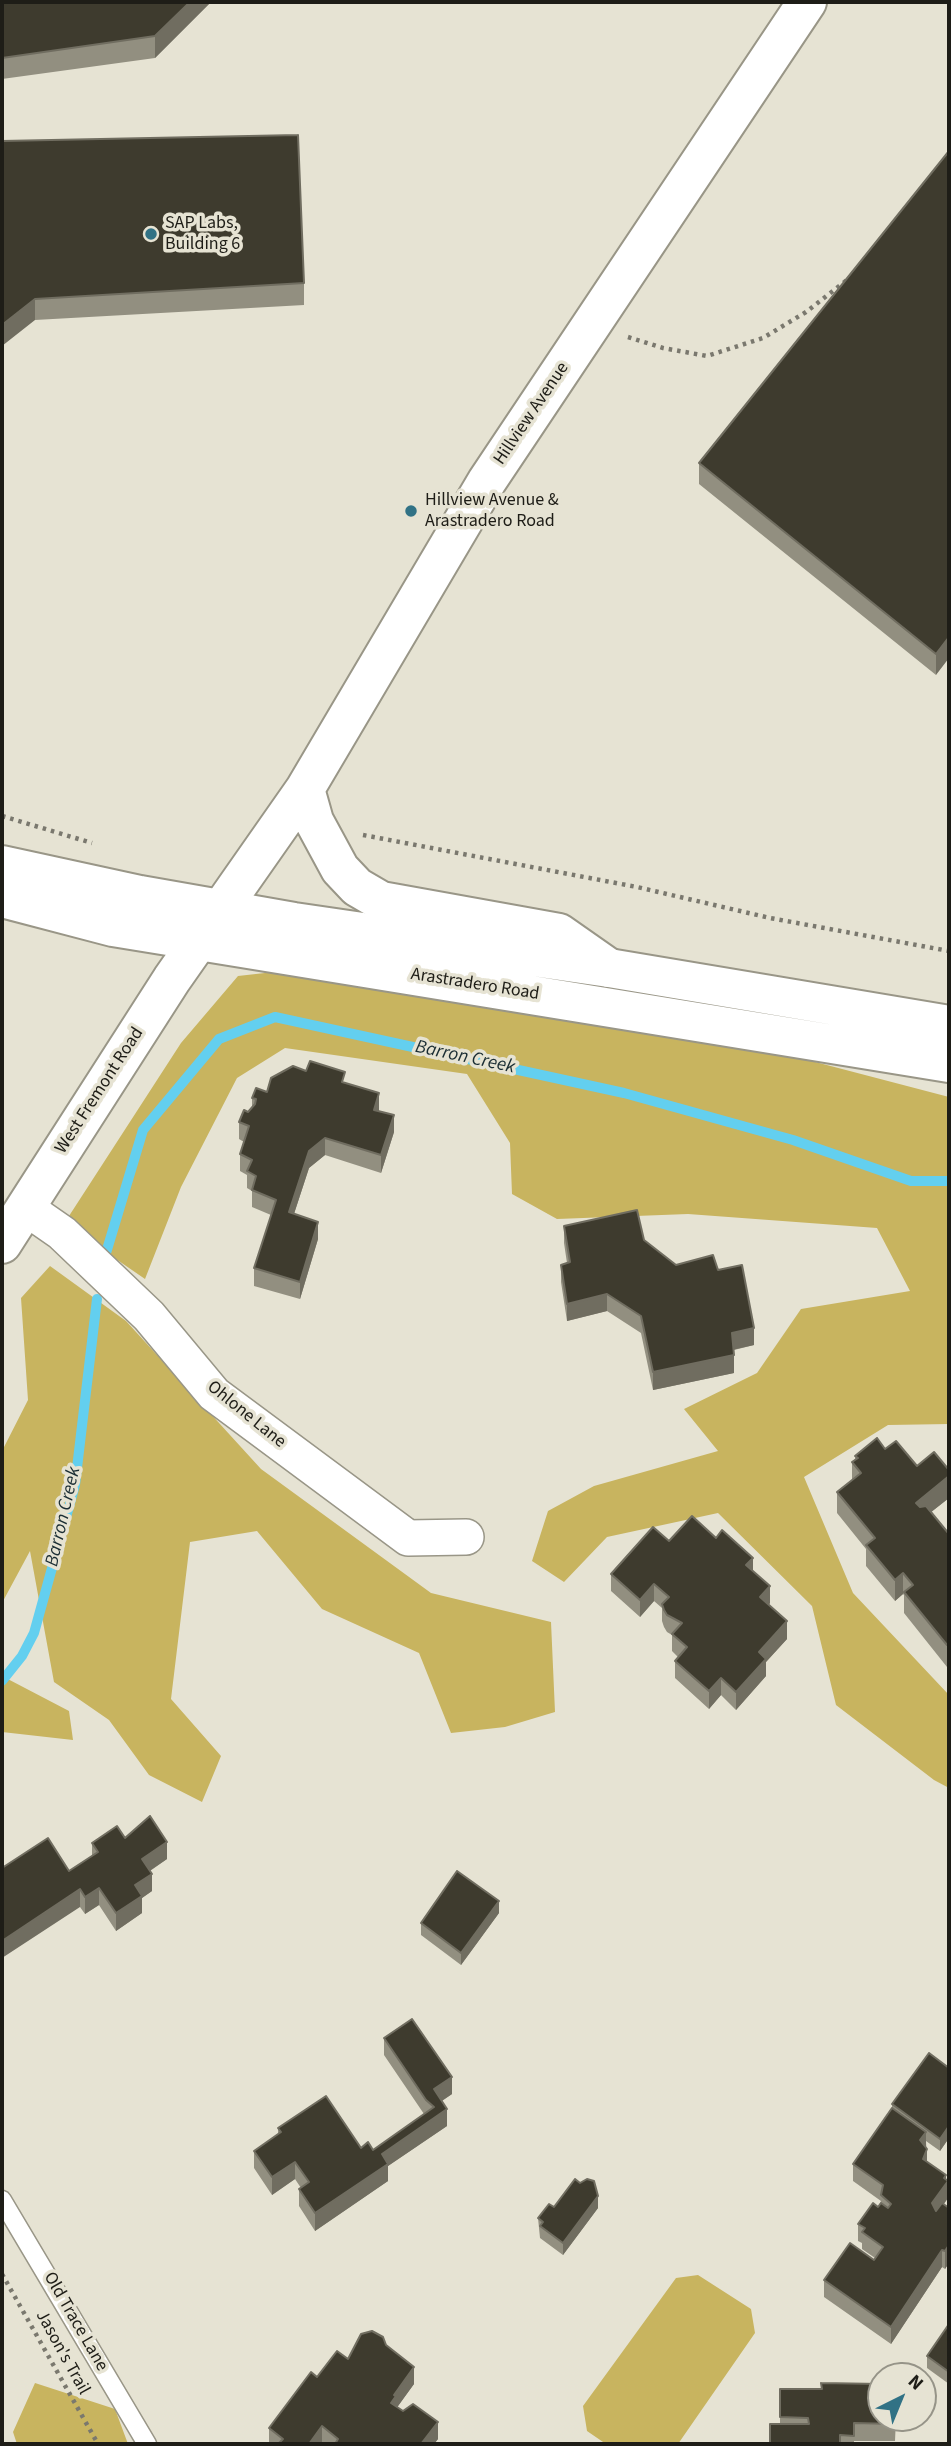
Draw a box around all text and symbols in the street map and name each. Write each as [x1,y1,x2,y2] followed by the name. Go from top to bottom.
[165,213,240,256] place label: SAP Labs, Building 6
[143,226,159,242] marker: SAP Labs, Building 6
[490,359,574,469] street label: Hillview Avenue
[425,490,559,532] place label: Hillview Avenue & Arastradero Road
[403,503,419,519] marker: Hillview Avenue & Arastradero Road
[409,964,541,1006] street label: Arastradero Road
[51,1024,149,1158] street label: West Fremont Road
[413,1036,517,1080] water label: Barron Creek
[202,1377,290,1453] street label: Ohlone Lane
[41,1465,87,1569] water label: Barron Creek
[38,2269,112,2375] street label: Old Trace Lane
[30,2307,94,2399] street label: Jason's Trail
[867,2362,937,2432] north arrow
[901,2369,929,2397] text: N

